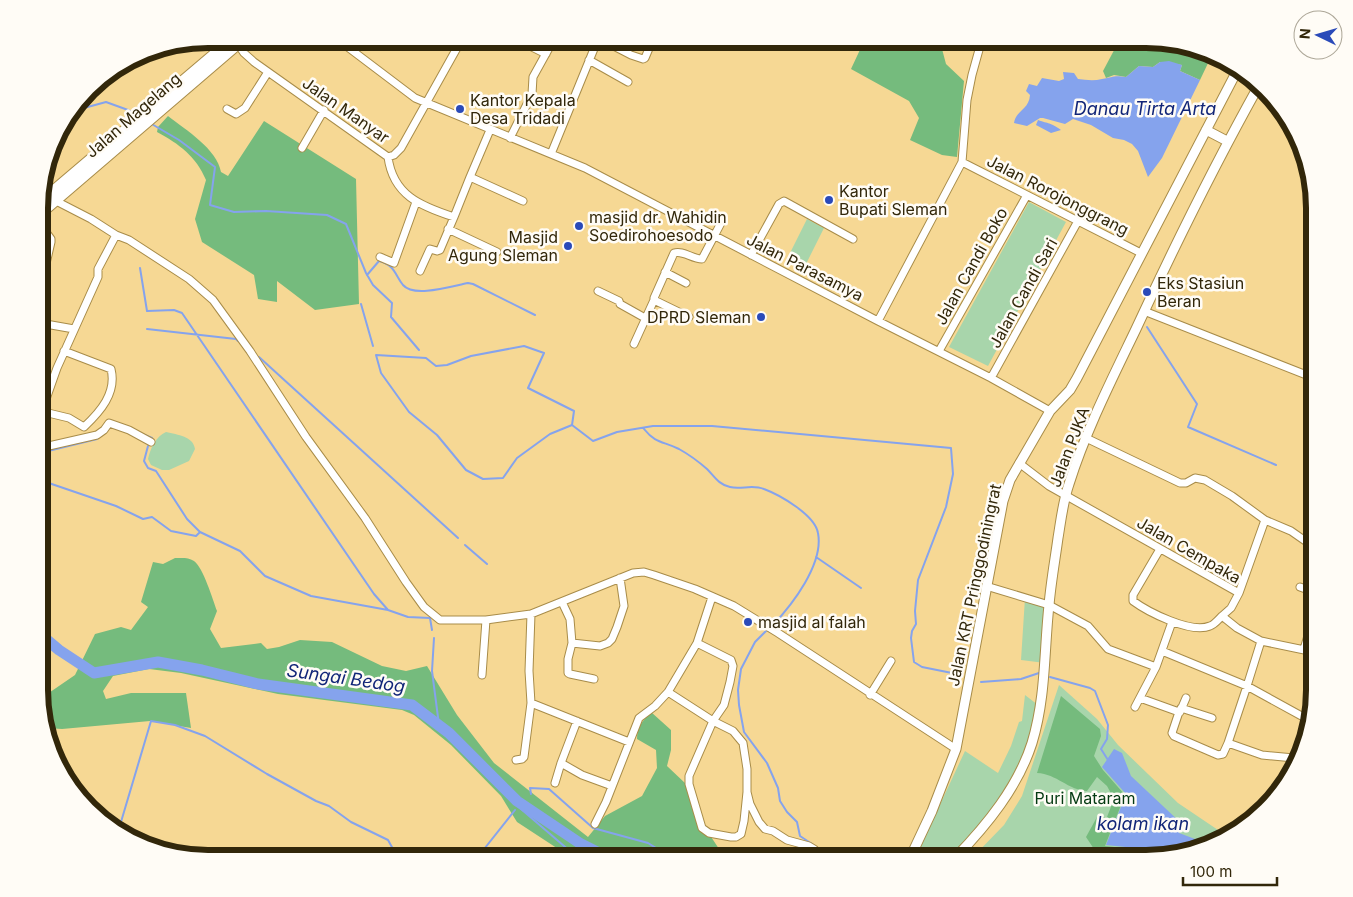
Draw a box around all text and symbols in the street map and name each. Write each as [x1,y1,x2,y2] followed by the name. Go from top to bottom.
[1293,10,1343,60] north arrow
[1296,28,1313,40] text: N
[81,68,185,162] street label: Jalan Magelang
[299,73,393,147] street label: Jalan Manyar
[470,90,576,128] place label: Kantor Kepala Desa Tridadi
[1074,98,1216,119] water label: Danau Tirta Arta
[454,103,466,115] marker: Kantor Kepala Desa Tridadi
[984,151,1132,239] street label: Jalan Rorojonggrang
[839,181,947,219] place label: Kantor Bupati Sleman
[823,194,835,206] marker: Kantor Bupati Sleman
[930,204,1012,328] street label: Jalan Candi Boko
[589,207,727,245] place label: masjid dr. Wahidin Soedirohoesodo
[573,220,585,232] marker: masjid dr. Wahidin Soedirohoesodo
[448,227,558,265] place label: Masjid Agung Sleman
[743,229,867,305] street label: Jalan Parasamya
[985,235,1061,351] street label: Jalan Candi Sari
[562,240,574,252] marker: Masjid Agung Sleman
[1157,273,1244,311] place label: Eks Stasiun Beran
[1141,286,1153,298] marker: Eks Stasiun Beran
[647,307,751,327] place label: DPRD Sleman
[755,311,767,323] marker: DPRD Sleman
[1045,404,1093,490] street label: Jalan PJKA
[943,482,1005,688] street label: Jalan KRT Pringgodiningrat
[1133,512,1245,588] street label: Jalan Cempaka
[758,612,866,632] place label: masjid al falah
[742,616,754,628] marker: masjid al falah
[285,659,407,697] water label: Sungai Bedog
[1034,788,1136,808] park label: Puri Mataram
[1097,813,1189,834] water label: kolam ikan
[1183,854,1277,886] scale bar
[1190,862,1232,881] text: 100 m

